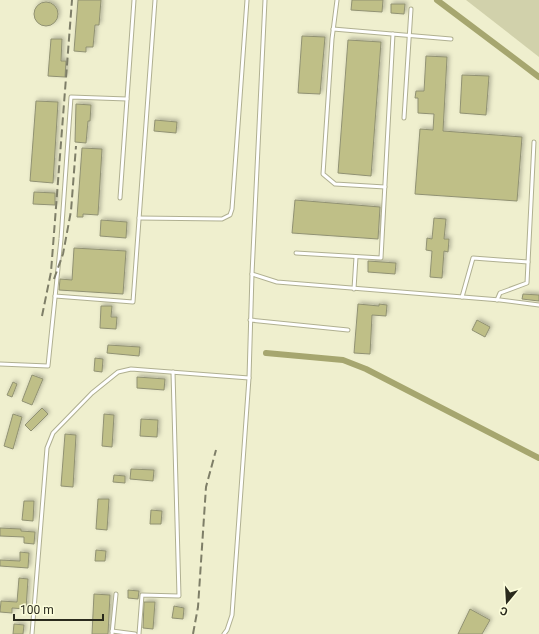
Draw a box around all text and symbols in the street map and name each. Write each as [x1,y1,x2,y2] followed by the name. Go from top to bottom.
[487,582,527,622] north arrow
[14,596,103,622] scale bar
[20,603,54,617] text: 100 m
[499,604,509,618] text: С

